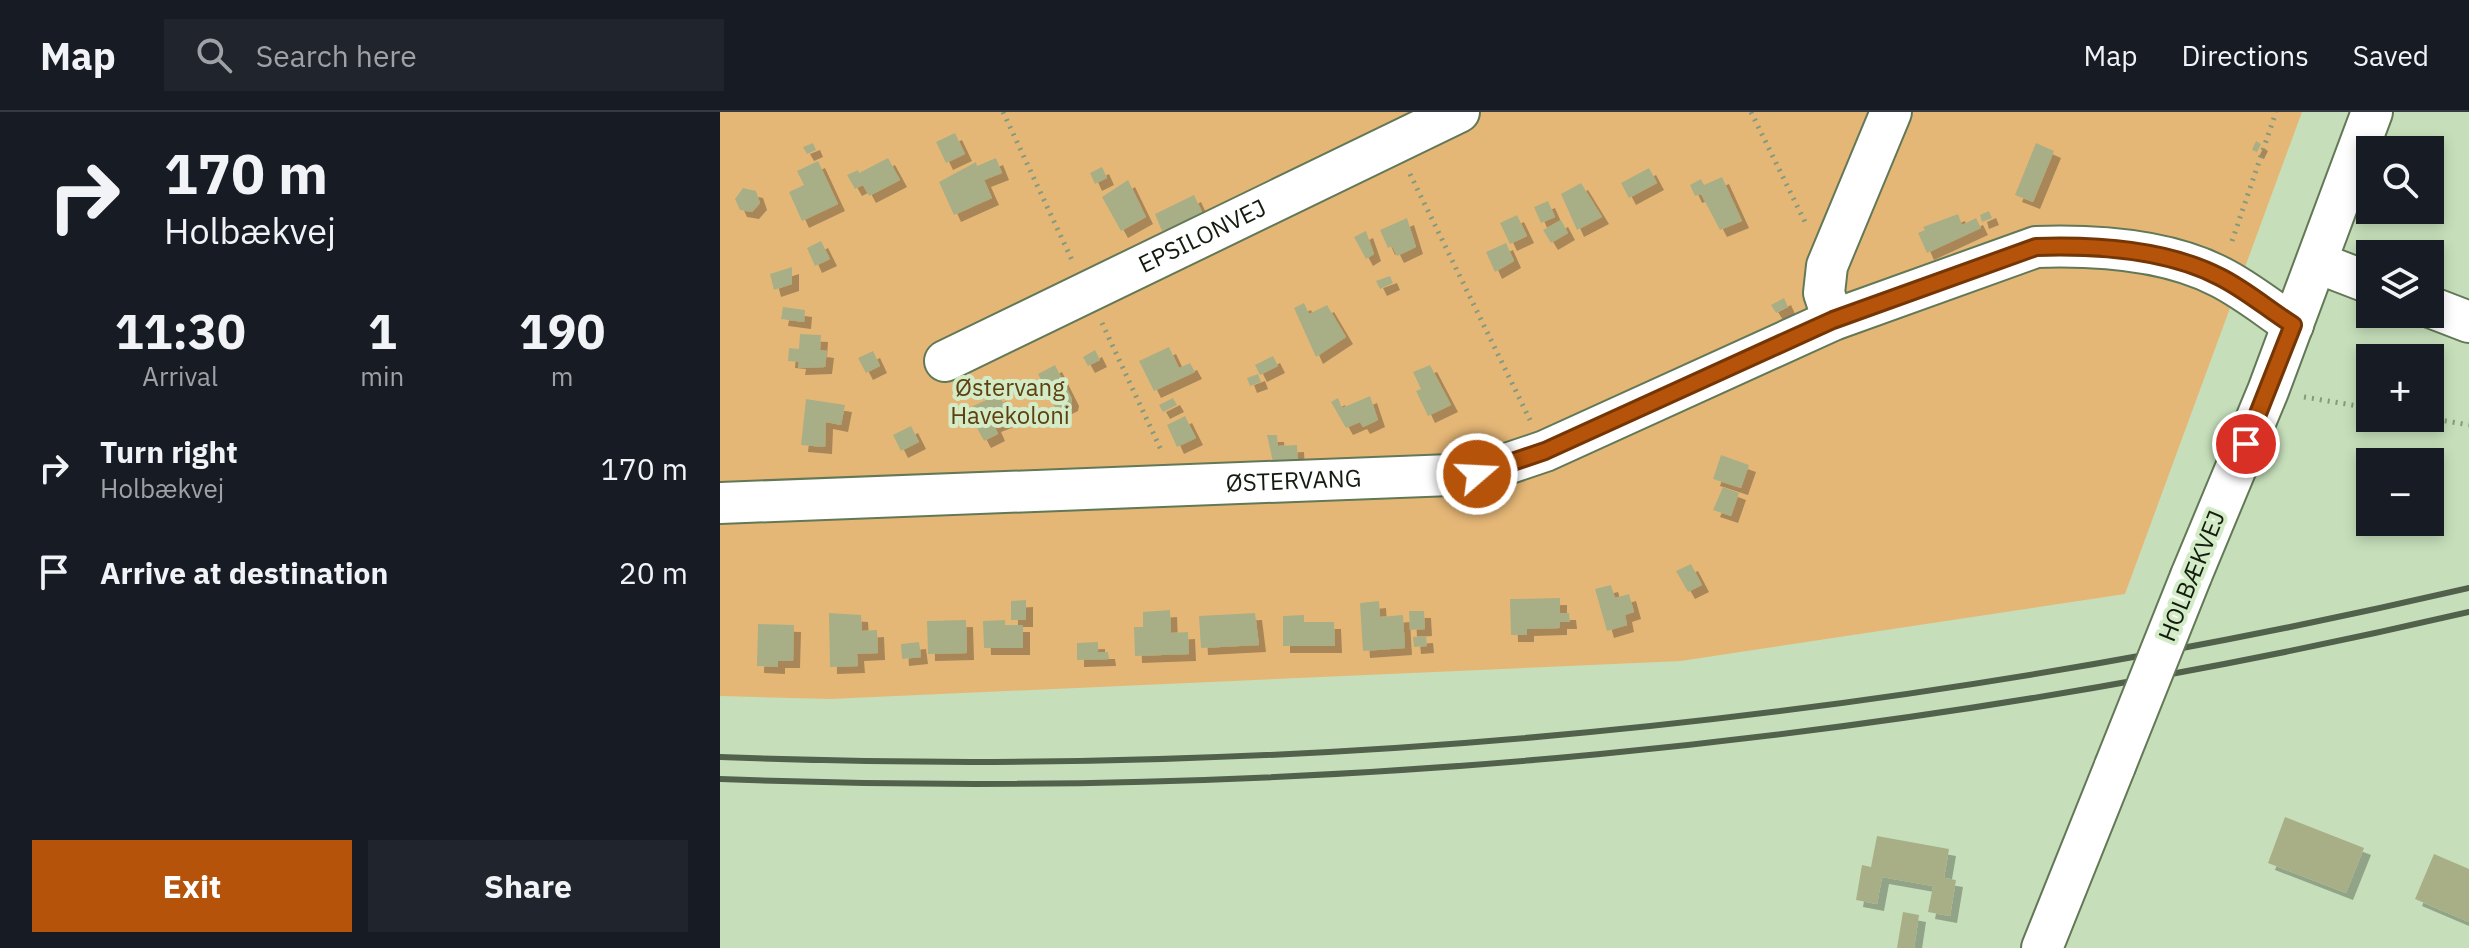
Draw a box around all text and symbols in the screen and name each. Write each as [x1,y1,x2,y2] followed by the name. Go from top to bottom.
[164,19,724,91] search box
[40,31,116,80] text: Map
[192,33,236,77] icon: search
[256,36,417,75] text: Search here
[2083,37,2137,74] text: Map
[2181,37,2309,74] text: Directions
[2353,37,2429,74] text: Saved
[2356,136,2444,536] map controls
[2356,136,2444,224] button: search
[164,137,328,209] text: 170 m
[32,144,136,248] icon: right
[1133,191,1271,280] street label: EPSILONVEJ
[164,207,336,254] text: Holbækvej
[2356,240,2444,328] button: layers
[115,300,246,362] text: 11:30
[368,300,397,362] text: 1
[519,300,605,362] text: 190
[2356,344,2444,432] button: +
[142,359,218,393] text: Arrival
[360,359,404,393] text: min
[551,359,573,393] text: m
[950,371,1070,431] park label: Østervang Havekoloni
[2212,410,2280,478] pin
[2224,422,2268,466] icon: arrive
[100,432,238,471] text: Turn right
[1435,432,1519,516] position arrow
[32,446,76,490] icon: right
[2356,448,2444,536] button: −
[601,449,688,488] text: 170 m
[1225,461,1362,499] street label: ØSTERVANG
[100,471,224,505] text: Holbækvej
[2150,505,2232,646] street label: HOLBÆKVEJ
[32,550,76,594] icon: arrive
[100,553,388,592] text: Arrive at destination
[619,553,688,592] text: 20 m
[32,840,352,932] button: Exit
[368,840,688,932] button: Share

